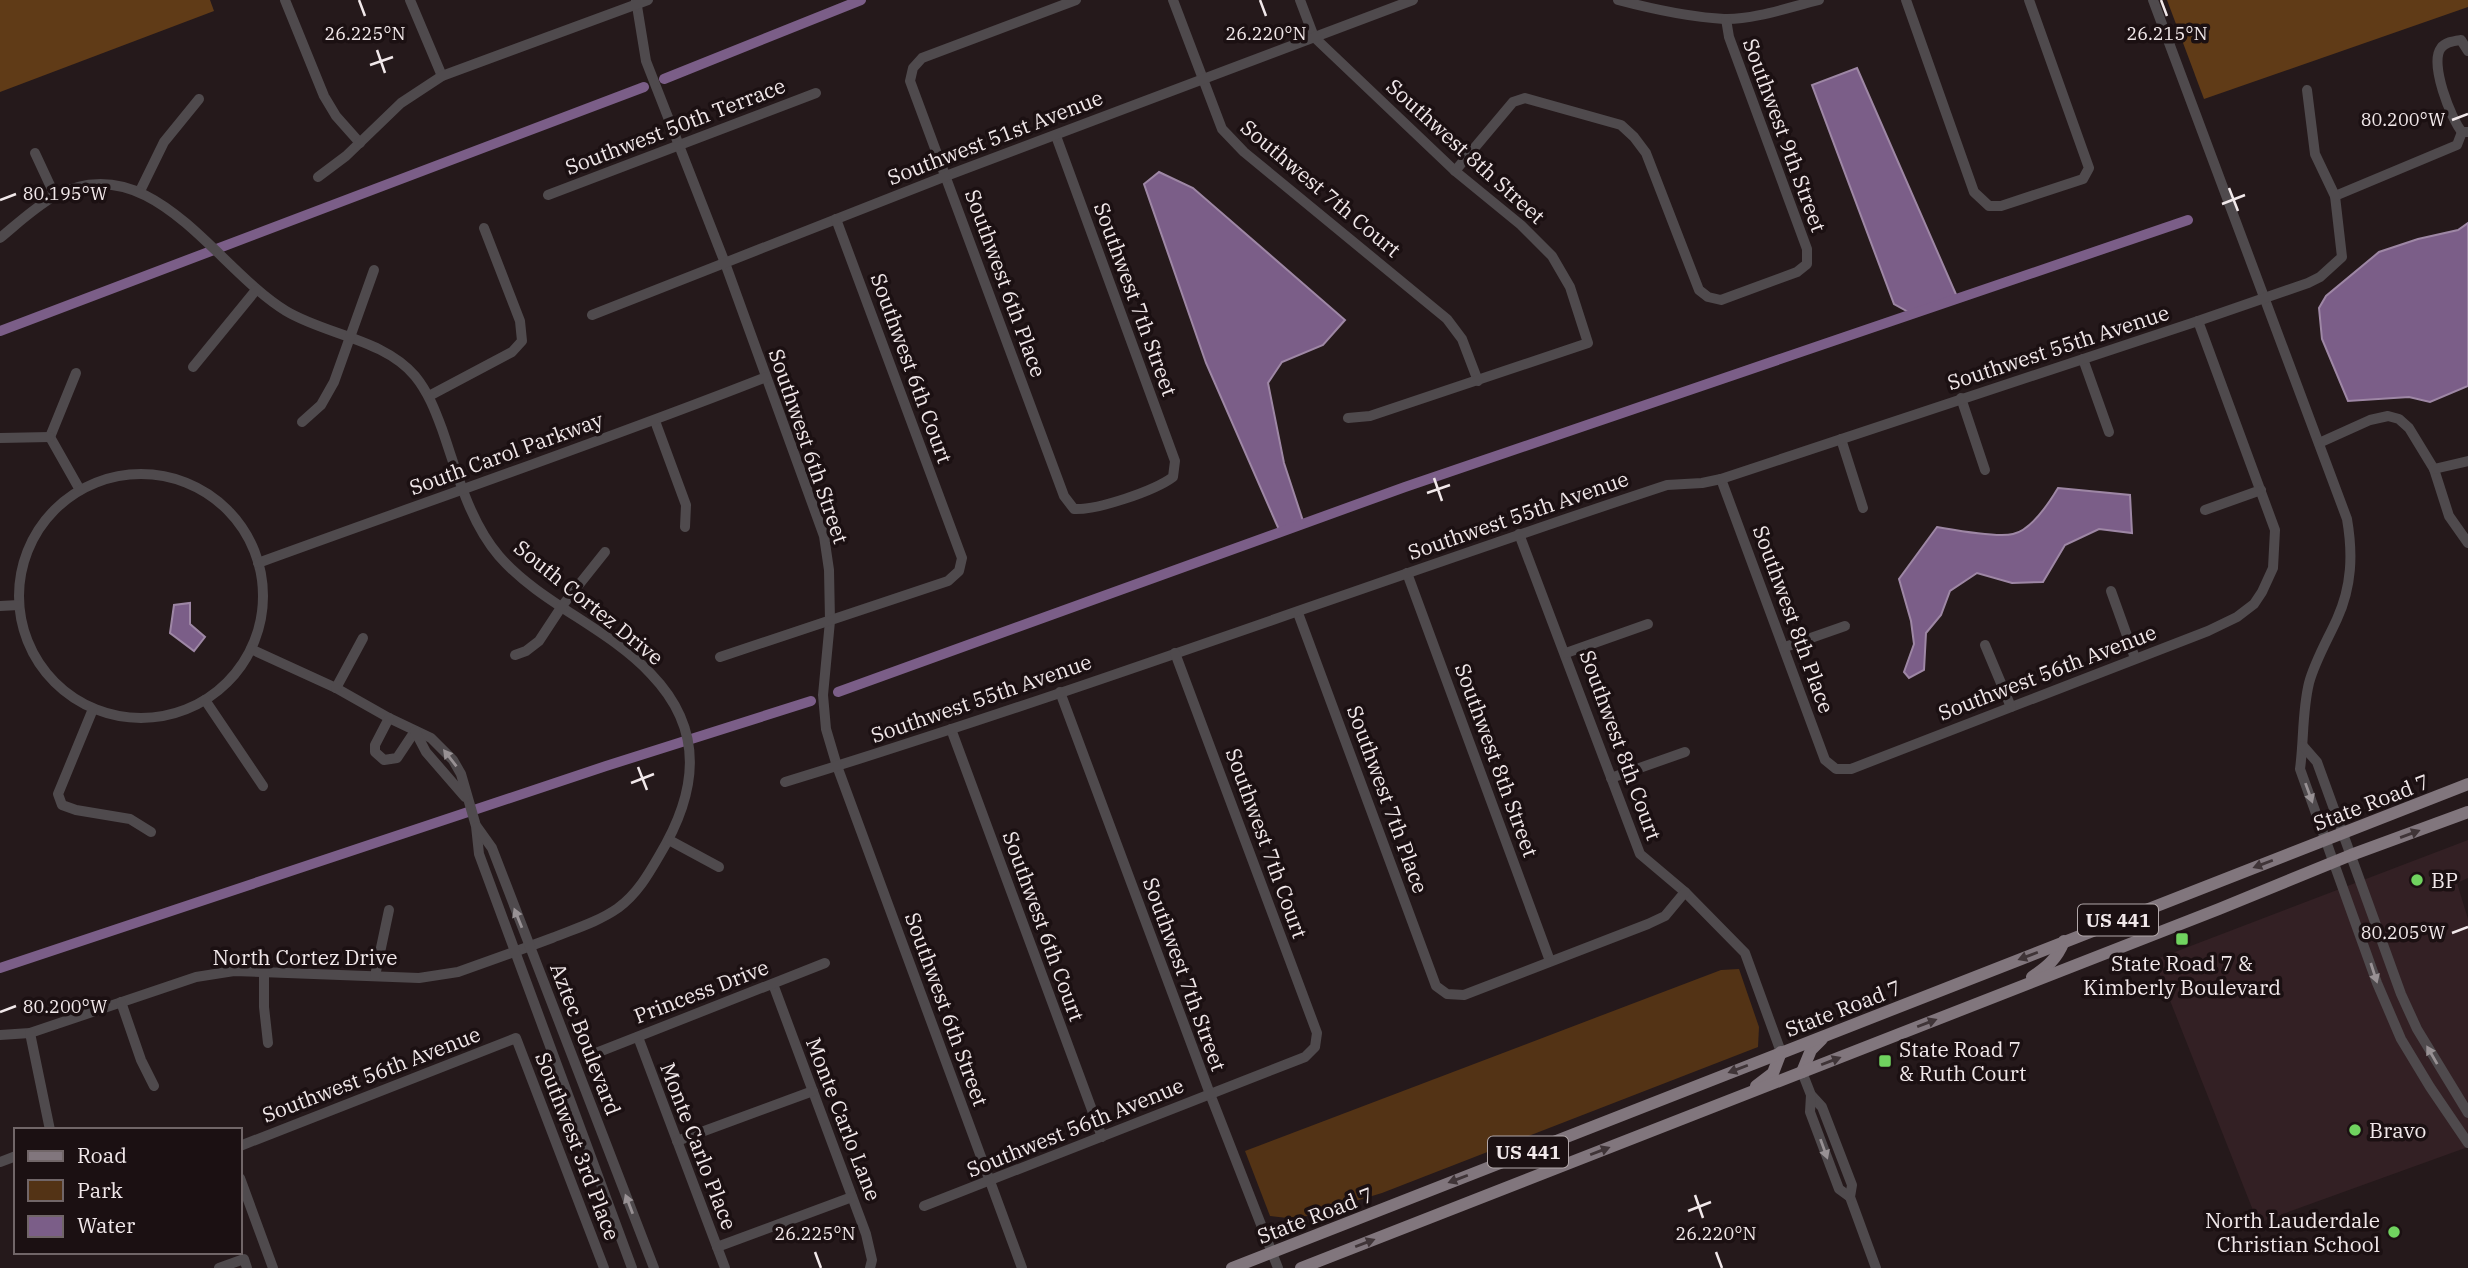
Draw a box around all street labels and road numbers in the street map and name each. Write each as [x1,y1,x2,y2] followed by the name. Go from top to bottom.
[1737,34,1833,236] street label: Southwest 9th Street
[561,71,789,181] street label: Southwest 50th Terrace
[1381,72,1551,230] street label: Southwest 8th Street
[883,83,1107,191] street label: Southwest 51st Avenue
[1235,113,1407,263] street label: Southwest 7th Court
[959,185,1053,381] street label: Southwest 6th Place
[1088,198,1184,400] street label: Southwest 7th Street
[865,269,959,467] street label: Southwest 6th Court
[1943,298,2173,396] street label: Southwest 55th Avenue
[763,345,855,547] street label: Southwest 6th Street
[405,405,607,501] street label: South Carol Parkway
[1404,464,1632,566] street label: Southwest 55th Avenue
[1747,521,1841,717] street label: Southwest 8th Place
[509,533,669,671] street label: South Cortez Drive
[1934,617,2160,727] street label: Southwest 56th Avenue
[1574,646,1668,844] street label: Southwest 8th Court
[867,647,1095,749] street label: Southwest 55th Avenue
[1449,659,1545,861] street label: Southwest 8th Street
[1341,701,1435,897] street label: Southwest 7th Place
[1220,744,1314,942] street label: Southwest 7th Court
[2309,767,2433,837] street label: State Road 7
[997,827,1091,1025] street label: Southwest 6th Court
[1137,873,1233,1075] street label: Southwest 7th Street
[2078,904,2158,936] road number: US 441
[899,908,995,1110] street label: Southwest 6th Street
[213,943,397,971] street label: North Cortez Drive
[630,952,772,1030] street label: Princess Drive
[544,959,628,1119] street label: Aztec Boulevard
[1781,973,1905,1043] street label: State Road 7
[258,1019,484,1129] street label: Southwest 56th Avenue
[800,1033,888,1205] street label: Monte Carlo Lane
[529,1048,627,1244] street label: Southwest 3rd Place
[654,1058,744,1234] street label: Monte Carlo Place
[962,1071,1188,1183] street label: Southwest 56th Avenue
[1488,1136,1568,1168] road number: US 441
[1253,1180,1377,1250] street label: State Road 7

